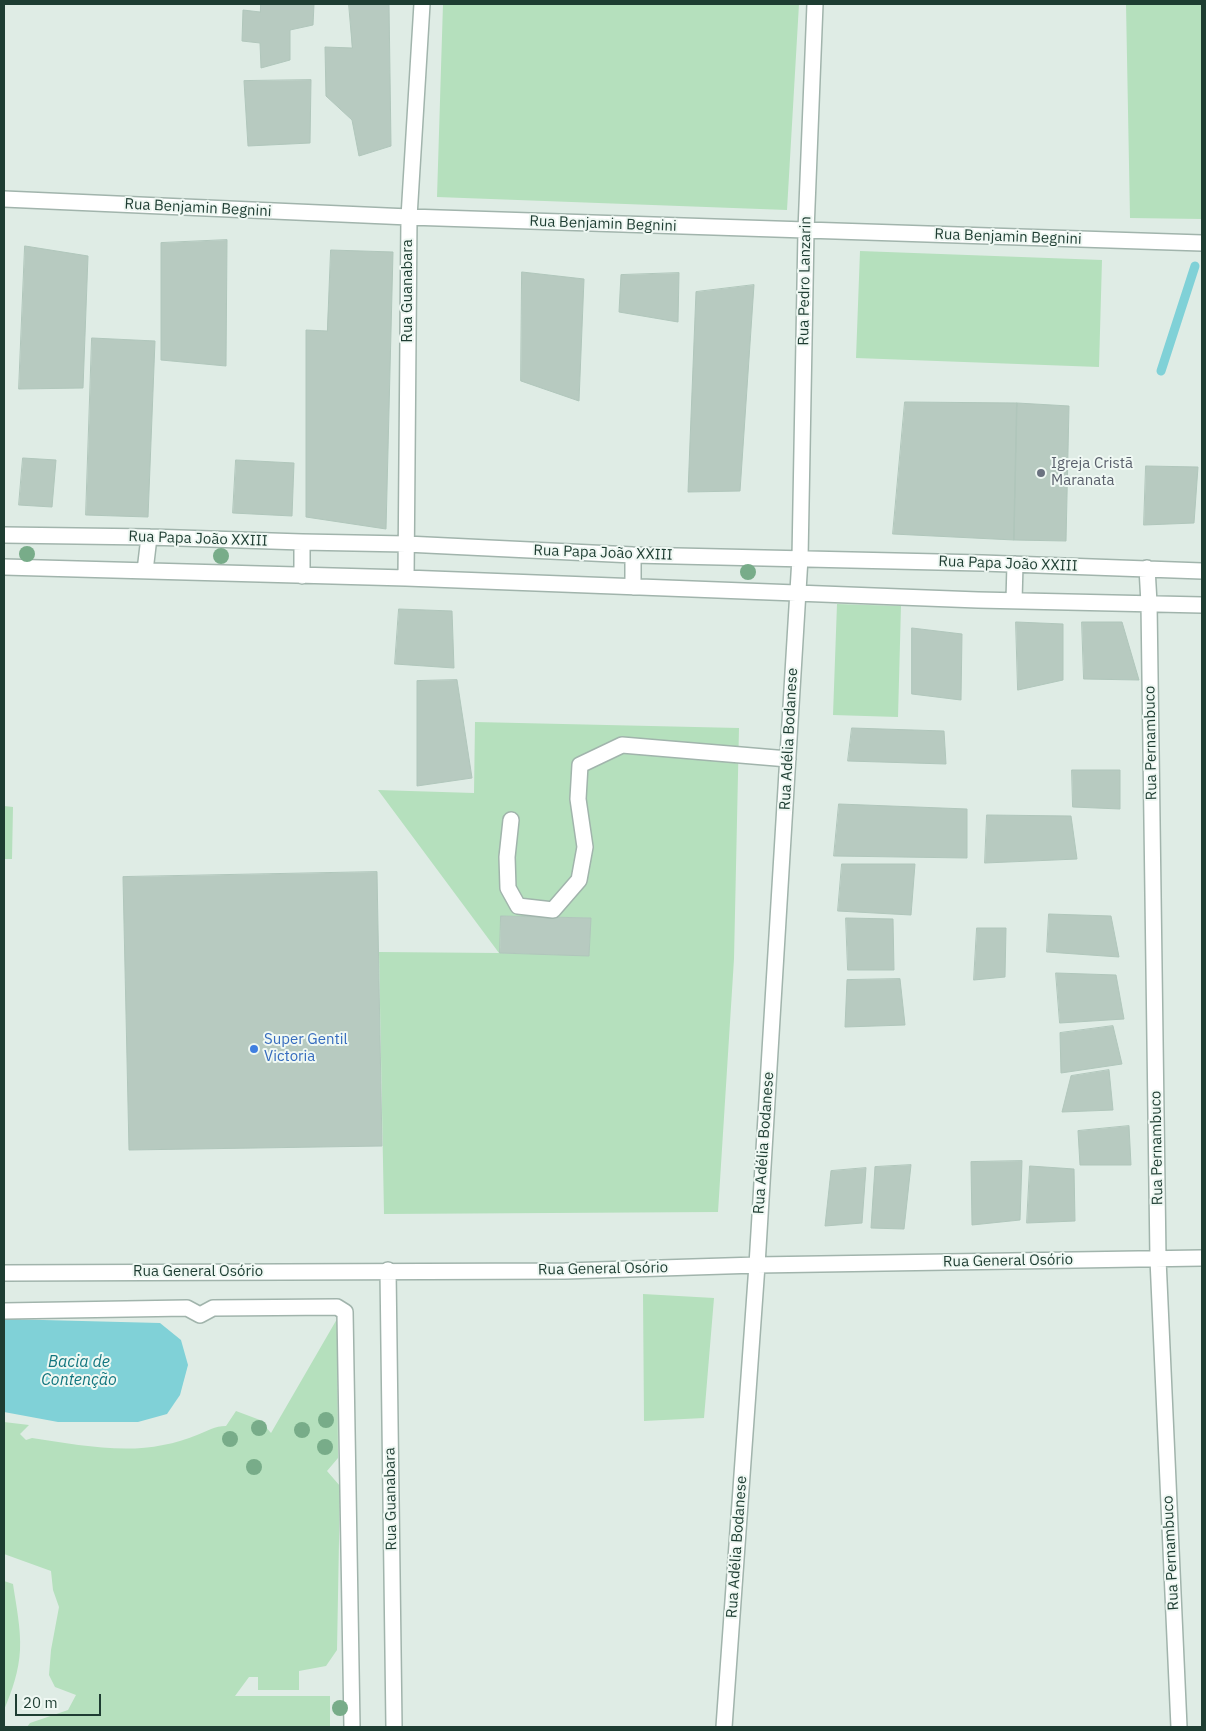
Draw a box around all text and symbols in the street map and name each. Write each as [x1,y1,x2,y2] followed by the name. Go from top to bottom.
[124,195,272,221] street label: Rua Benjamin Begnini
[529,212,677,236] street label: Rua Benjamin Begnini
[795,216,815,346] street label: Rua Pedro Lanzarin
[934,225,1082,249] street label: Rua Benjamin Begnini
[399,239,417,343] street label: Rua Guanabara
[1051,455,1133,490] place label: Igreja Cristã Maranata
[1035,467,1047,479] marker: Igreja Cristã Maranata
[128,528,268,550] street label: Rua Papa João XXIII
[533,542,673,564] street label: Rua Papa João XXIII
[938,553,1078,575] street label: Rua Papa João XXIII
[776,667,802,811] street label: Rua Adélia Bodanese
[1141,685,1161,801] street label: Rua Pernambuco
[264,1031,347,1066] place label: Super Gentil Victoria
[248,1043,260,1055] marker: Super Gentil Victoria
[750,1071,778,1215] street label: Rua Adélia Bodanese
[1147,1090,1167,1206] street label: Rua Pernambuco
[943,1251,1073,1271] street label: Rua General Osório
[538,1259,668,1279] street label: Rua General Osório
[133,1263,263,1281] street label: Rua General Osório
[41,1352,117,1390] water label: Bacia de Contenção
[381,1447,401,1551] street label: Rua Guanabara
[723,1475,751,1619] street label: Rua Adélia Bodanese
[1159,1495,1183,1611] street label: Rua Pernambuco
[18,1684,104,1716] scale bar
[23,1693,58,1712] text: 20 m

